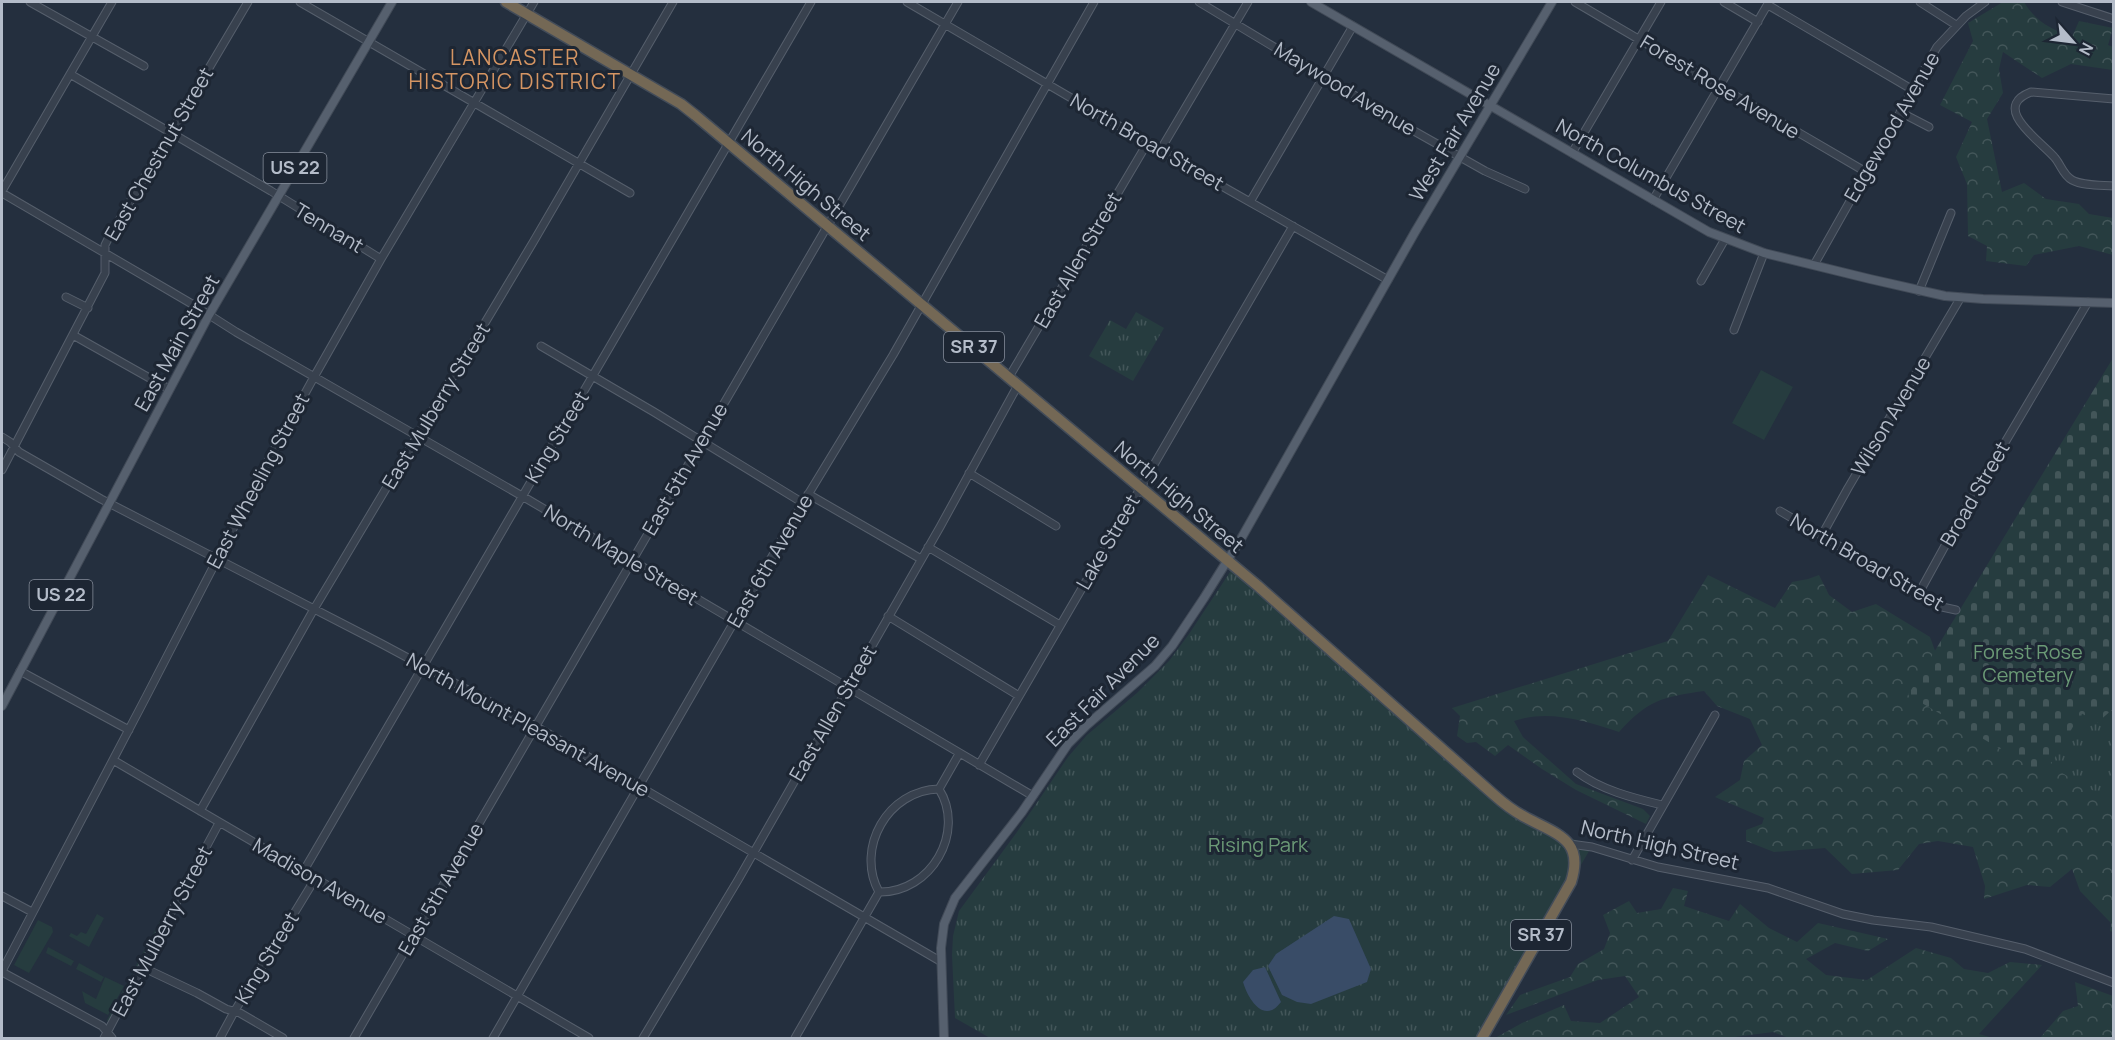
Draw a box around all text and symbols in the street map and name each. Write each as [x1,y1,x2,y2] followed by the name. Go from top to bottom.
[2043,12,2103,72] north arrow
[1635,28,1805,145] street label: Forest Rose Avenue
[1269,36,1421,142] street label: Maywood Avenue
[2074,39,2099,59] text: N
[409,43,622,95] district label: LANCASTER HISTORIC DISTRICT
[1838,47,1946,207] street label: Edgewood Avenue
[1403,58,1507,206] street label: West Fair Avenue
[98,62,219,245] street label: East Chestnut Street
[1065,87,1229,197] street label: North Broad Street
[1551,112,1751,239] street label: North Columbus Street
[736,122,877,247] street label: North High Street
[264,153,326,183] road number: US 22
[1028,187,1128,333] street label: East Allen Street
[290,196,369,259] street label: Tennant
[128,270,225,416] street label: East Main Street
[375,318,496,494] street label: East Mulberry Street
[944,332,1004,362] road number: SR 37
[1844,351,1937,480] street label: Wilson Avenue
[518,386,595,488] street label: King Street
[200,388,315,573] street label: East Wheeling Street
[636,398,733,540] street label: East 5th Avenue
[1109,434,1250,559] street label: North High Street
[1934,436,2015,551] street label: Broad Street
[720,489,819,632] street label: East 6th Avenue
[1070,489,1146,594] street label: Lake Street
[539,498,703,611] street label: North Maple Street
[1785,507,1949,617] street label: North Broad Street
[29,580,92,610] road number: US 22
[1040,627,1165,752] street label: East Fair Avenue
[1973,638,2083,688] park label: Forest Rose Cemetery
[783,640,883,786] street label: East Allen Street
[402,646,655,803] street label: North Mount Pleasant Avenue
[1578,813,1742,876] street label: North High Street
[392,818,489,960] street label: East 5th Avenue
[248,831,392,930] street label: Madison Avenue
[1208,831,1309,858] park label: Rising Park
[105,841,218,1021] street label: East Mulberry Street
[228,907,305,1009] street label: King Street
[1511,920,1571,950] road number: SR 37

